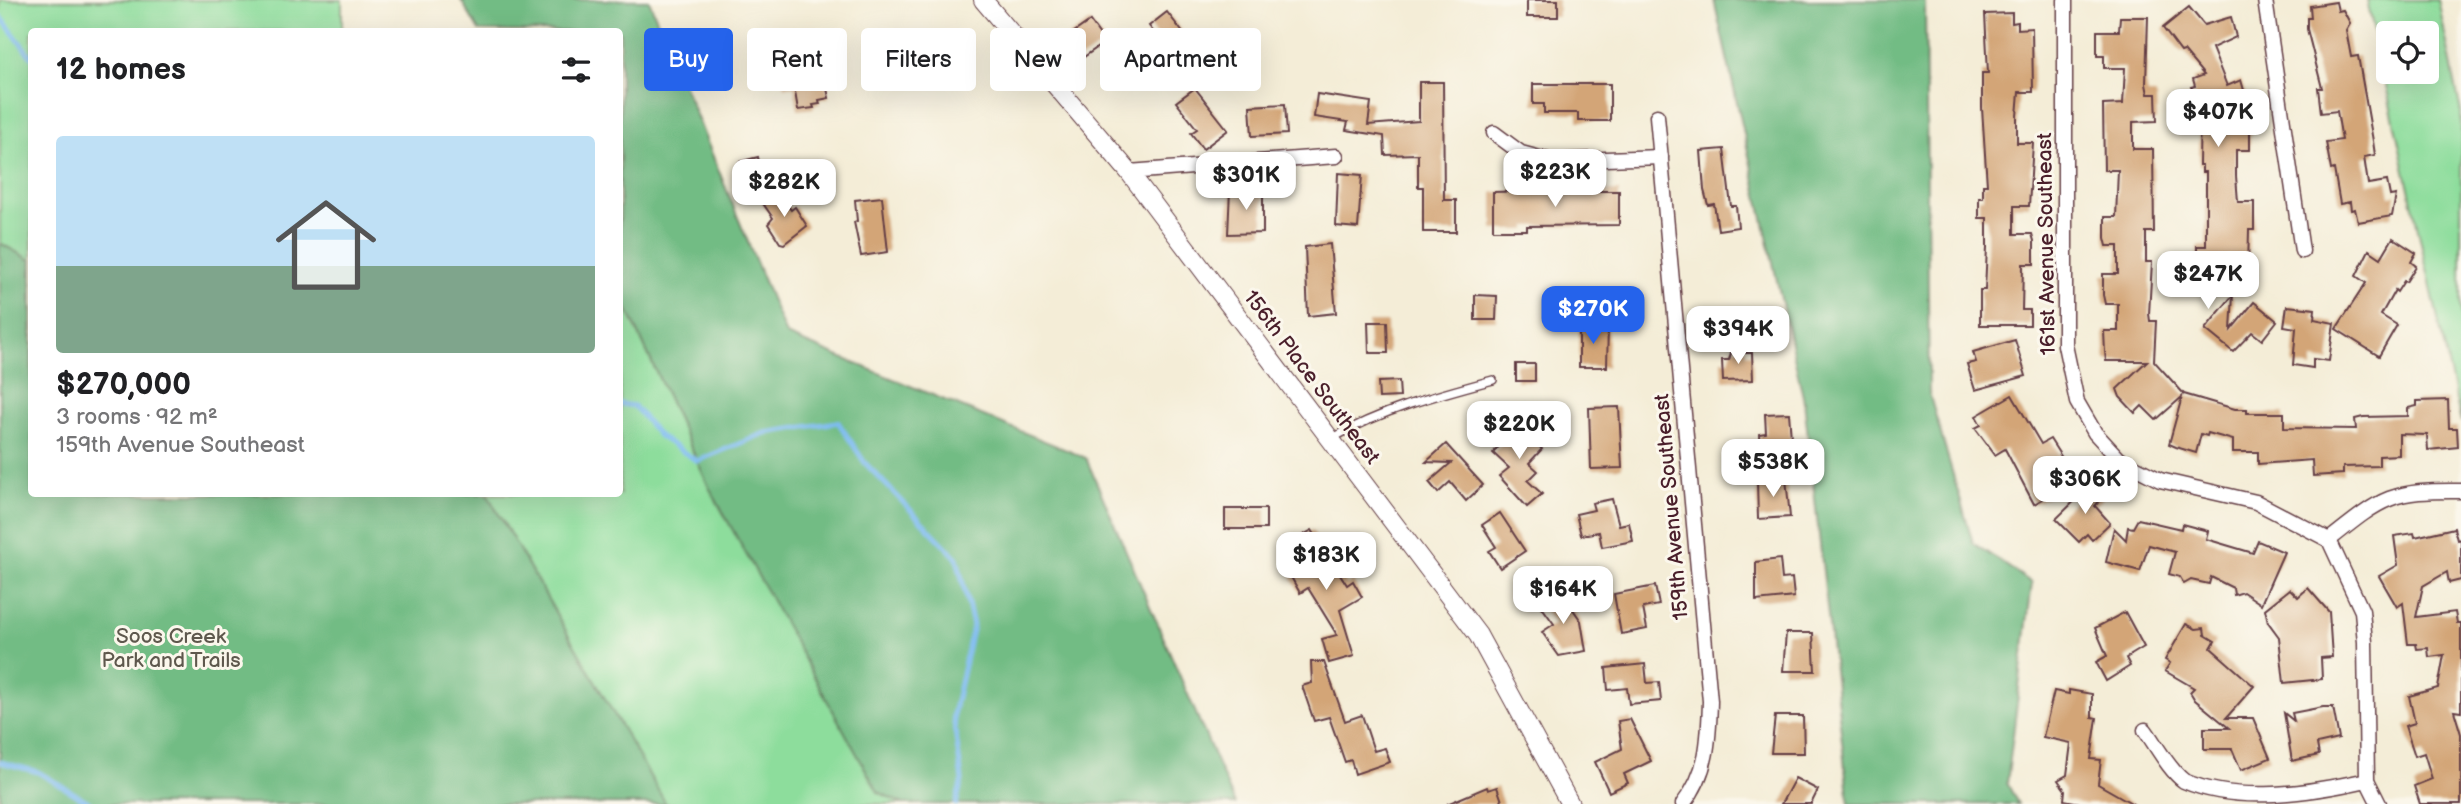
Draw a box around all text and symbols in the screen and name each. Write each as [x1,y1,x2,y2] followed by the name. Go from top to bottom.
[2376,21,2439,84] map controls
[2376,21,2439,84] button: locate
[644,28,733,91] chip: Buy
[747,28,847,91] chip: Rent
[861,28,976,91] chip: Filters
[990,28,1086,91] chip: New
[1100,28,1261,91] chip: Apartment
[557,51,595,89] icon: filters
[56,52,186,88] text: 12 homes
[2169,90,2267,149] pin: $407K
[2182,98,2254,126] text: $407K
[2032,132,2061,356] street label: 161st Avenue Southeast
[1506,150,1604,209] pin: $223K
[1197,152,1295,212] pin: $301K
[1519,158,1591,186] text: $223K
[735,160,833,219] pin: $282K
[1212,161,1280,189] text: $301K
[748,168,820,196] text: $282K
[263,182,389,308] icon: home
[2159,252,2257,311] pin: $247K
[2173,260,2243,288] text: $247K
[1238,286,1385,469] street label: 156th Place Southeast
[1544,286,1642,346] pin: $270K
[1557,295,1629,323] text: $270K
[1689,306,1787,366] pin: $394K
[1702,315,1774,343] text: $394K
[56,367,191,403] text: $270,000
[1649,392,1694,621] street label: 159th Avenue Southeast
[1470,402,1568,461] pin: $220K
[56,403,218,431] text: 3 rooms · 92 m²
[1483,410,1555,438] text: $220K
[56,431,305,459] text: 159th Avenue Southeast
[1724,440,1822,499] pin: $538K
[1737,448,1809,476] text: $538K
[2036,456,2134,516] pin: $306K
[2049,465,2121,493] text: $306K
[1277,532,1375,592] pin: $183K
[1292,541,1360,569] text: $183K
[1514,566,1612,626] pin: $164K
[1529,575,1597,603] text: $164K
[101,624,241,673] park label: Soos Creek Park and Trails

